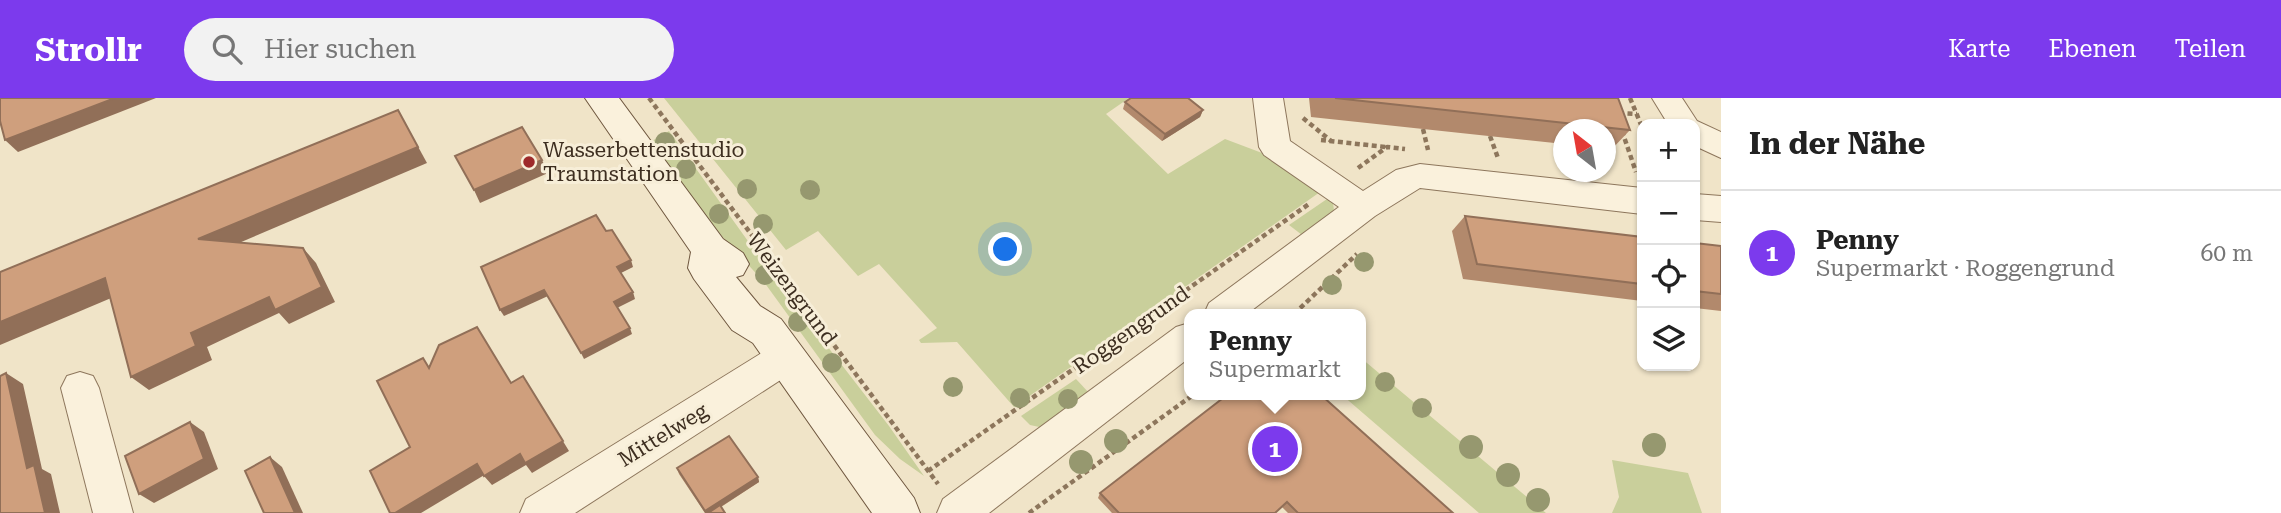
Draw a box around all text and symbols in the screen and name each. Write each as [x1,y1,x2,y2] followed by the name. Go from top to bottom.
[184,18,674,81] search box
[35,30,142,69] text: Strollr
[208,30,246,68] icon: search
[264,34,416,64] text: Hier suchen
[1948,35,2010,63] text: Karte
[2048,35,2137,63] text: Ebenen
[2175,35,2246,63] text: Teilen
[1553,119,1616,182] north arrow
[1637,119,1700,371] map controls
[1637,119,1700,182] button: +
[1749,126,1925,161] text: In der Nähe
[543,138,745,186] place label: Wasserbettenstudio Traumstation
[521,154,537,170] marker: Wasserbettenstudio Traumstation
[1637,182,1700,245] button: −
[1816,225,1899,255] text: Penny
[742,228,842,350] street label: Weizengrund
[988,232,1022,266] your location
[1766,240,1778,267] text: 1
[2200,240,2253,267] text: 60 m
[1637,245,1700,308] button: locate
[1816,255,2115,282] text: Supermarkt · Roggengrund
[1068,281,1194,379] street label: Roggengrund
[1637,308,1700,371] button: layers
[1184,309,1366,400] popup
[1209,326,1292,356] text: Penny
[1209,356,1341,383] text: Supermarkt
[614,398,712,472] street label: Mittelweg
[1252,423,1298,475] pin: 1

